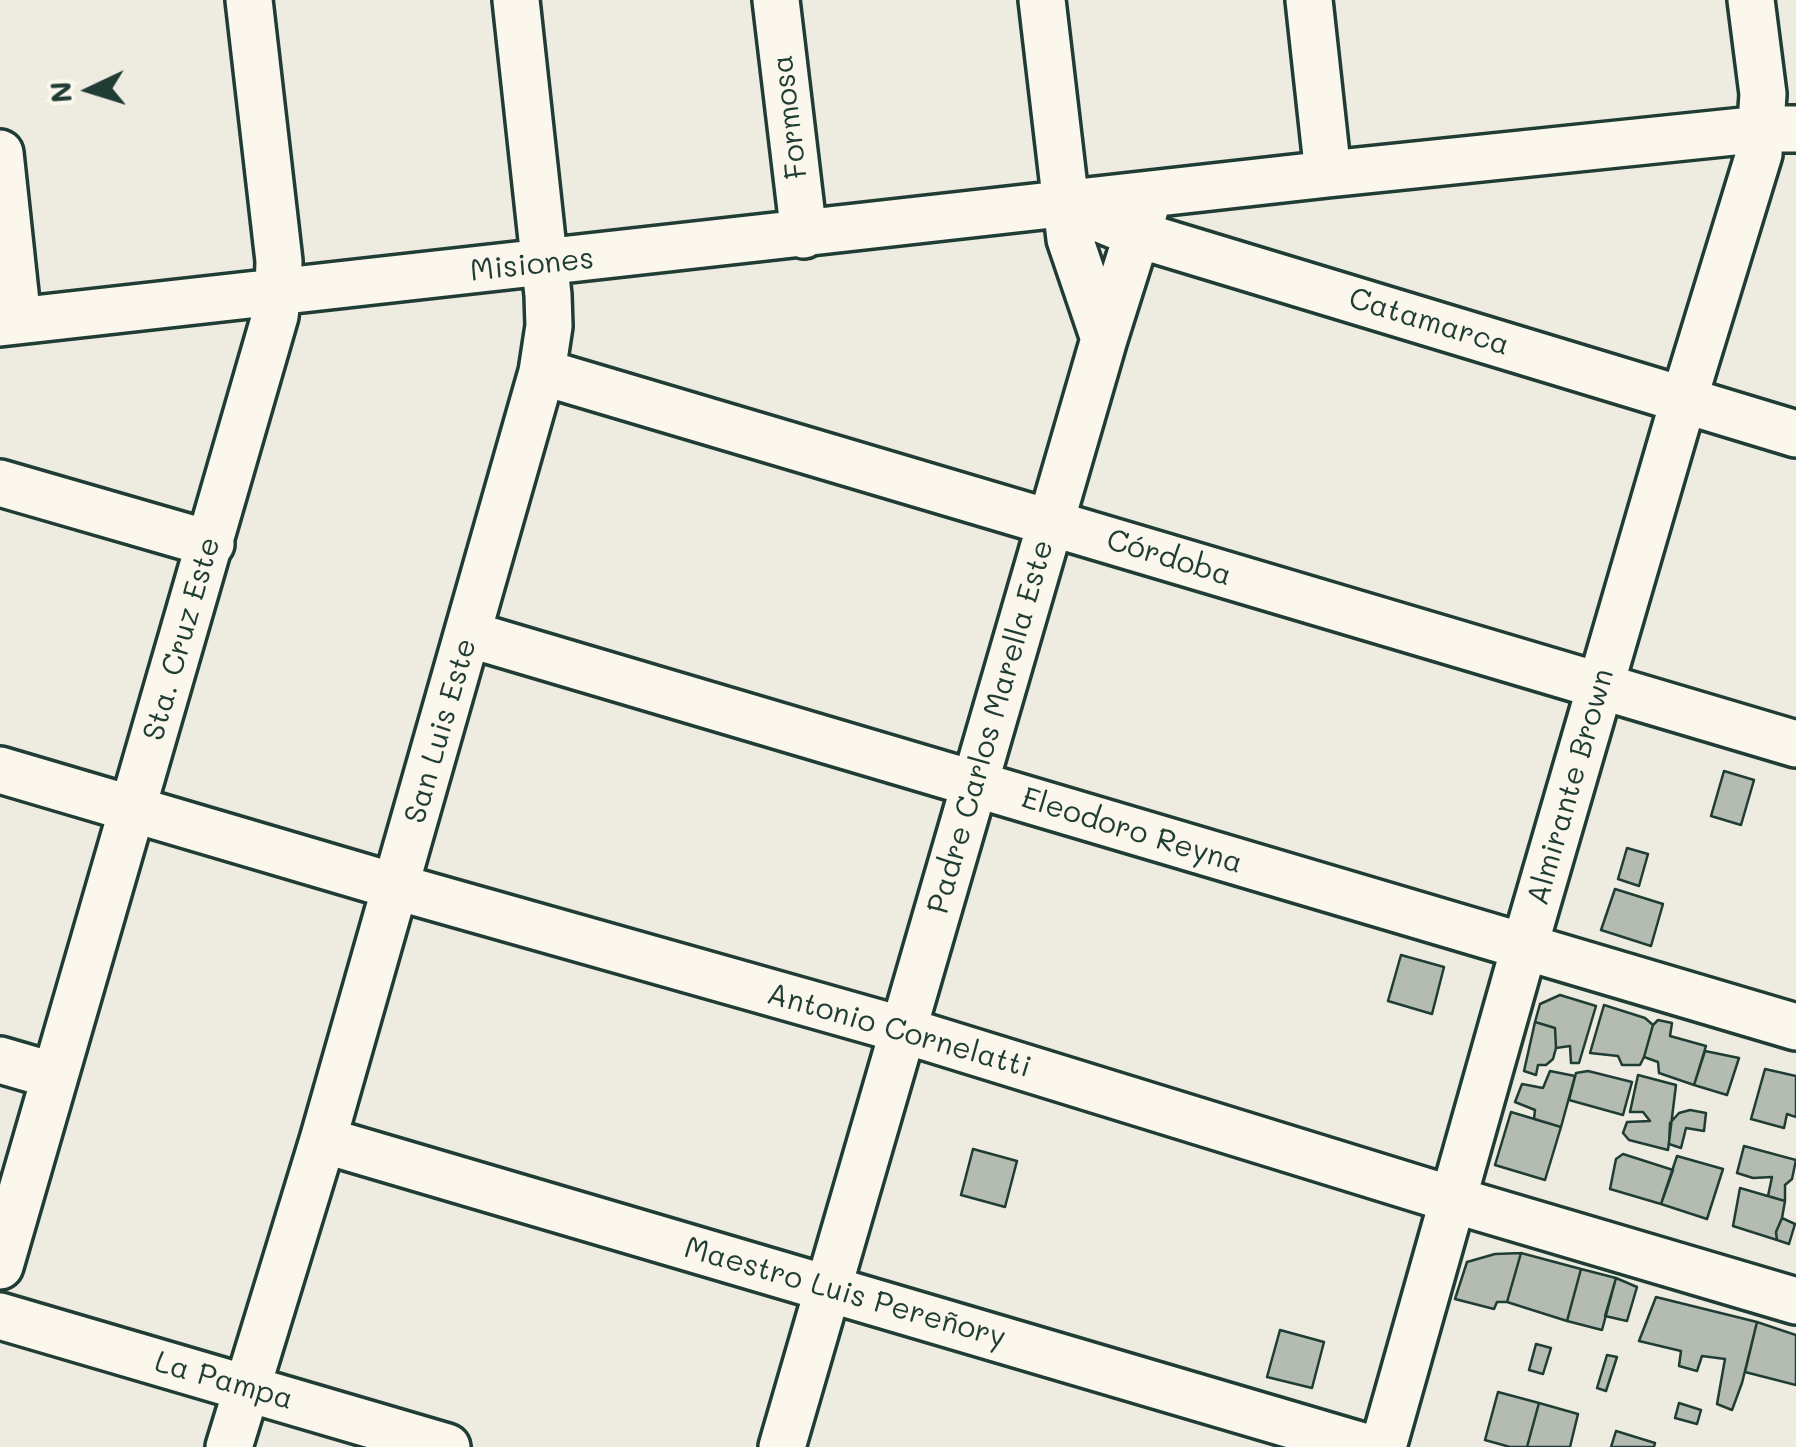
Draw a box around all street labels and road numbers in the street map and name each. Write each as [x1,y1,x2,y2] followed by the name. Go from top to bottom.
[765,53,815,181] street label: Formosa
[468,241,596,289] street label: Misiones
[1344,281,1514,363] street label: Catamarca
[1102,522,1236,594] street label: Córdoba
[136,533,228,745] street label: Sta. Cruz Este
[920,536,1062,918] street label: Padre Carlos Marella Este
[397,634,485,828] street label: San Luis Este
[1520,665,1622,909] street label: Almirante Brown
[1017,780,1247,882] street label: Eleodoro Reyna
[763,976,1035,1086] street label: Antonio Cornelatti
[680,1230,1010,1356] street label: Maestro Luis Pereñory
[151,1344,297,1418] street label: La Pampa

